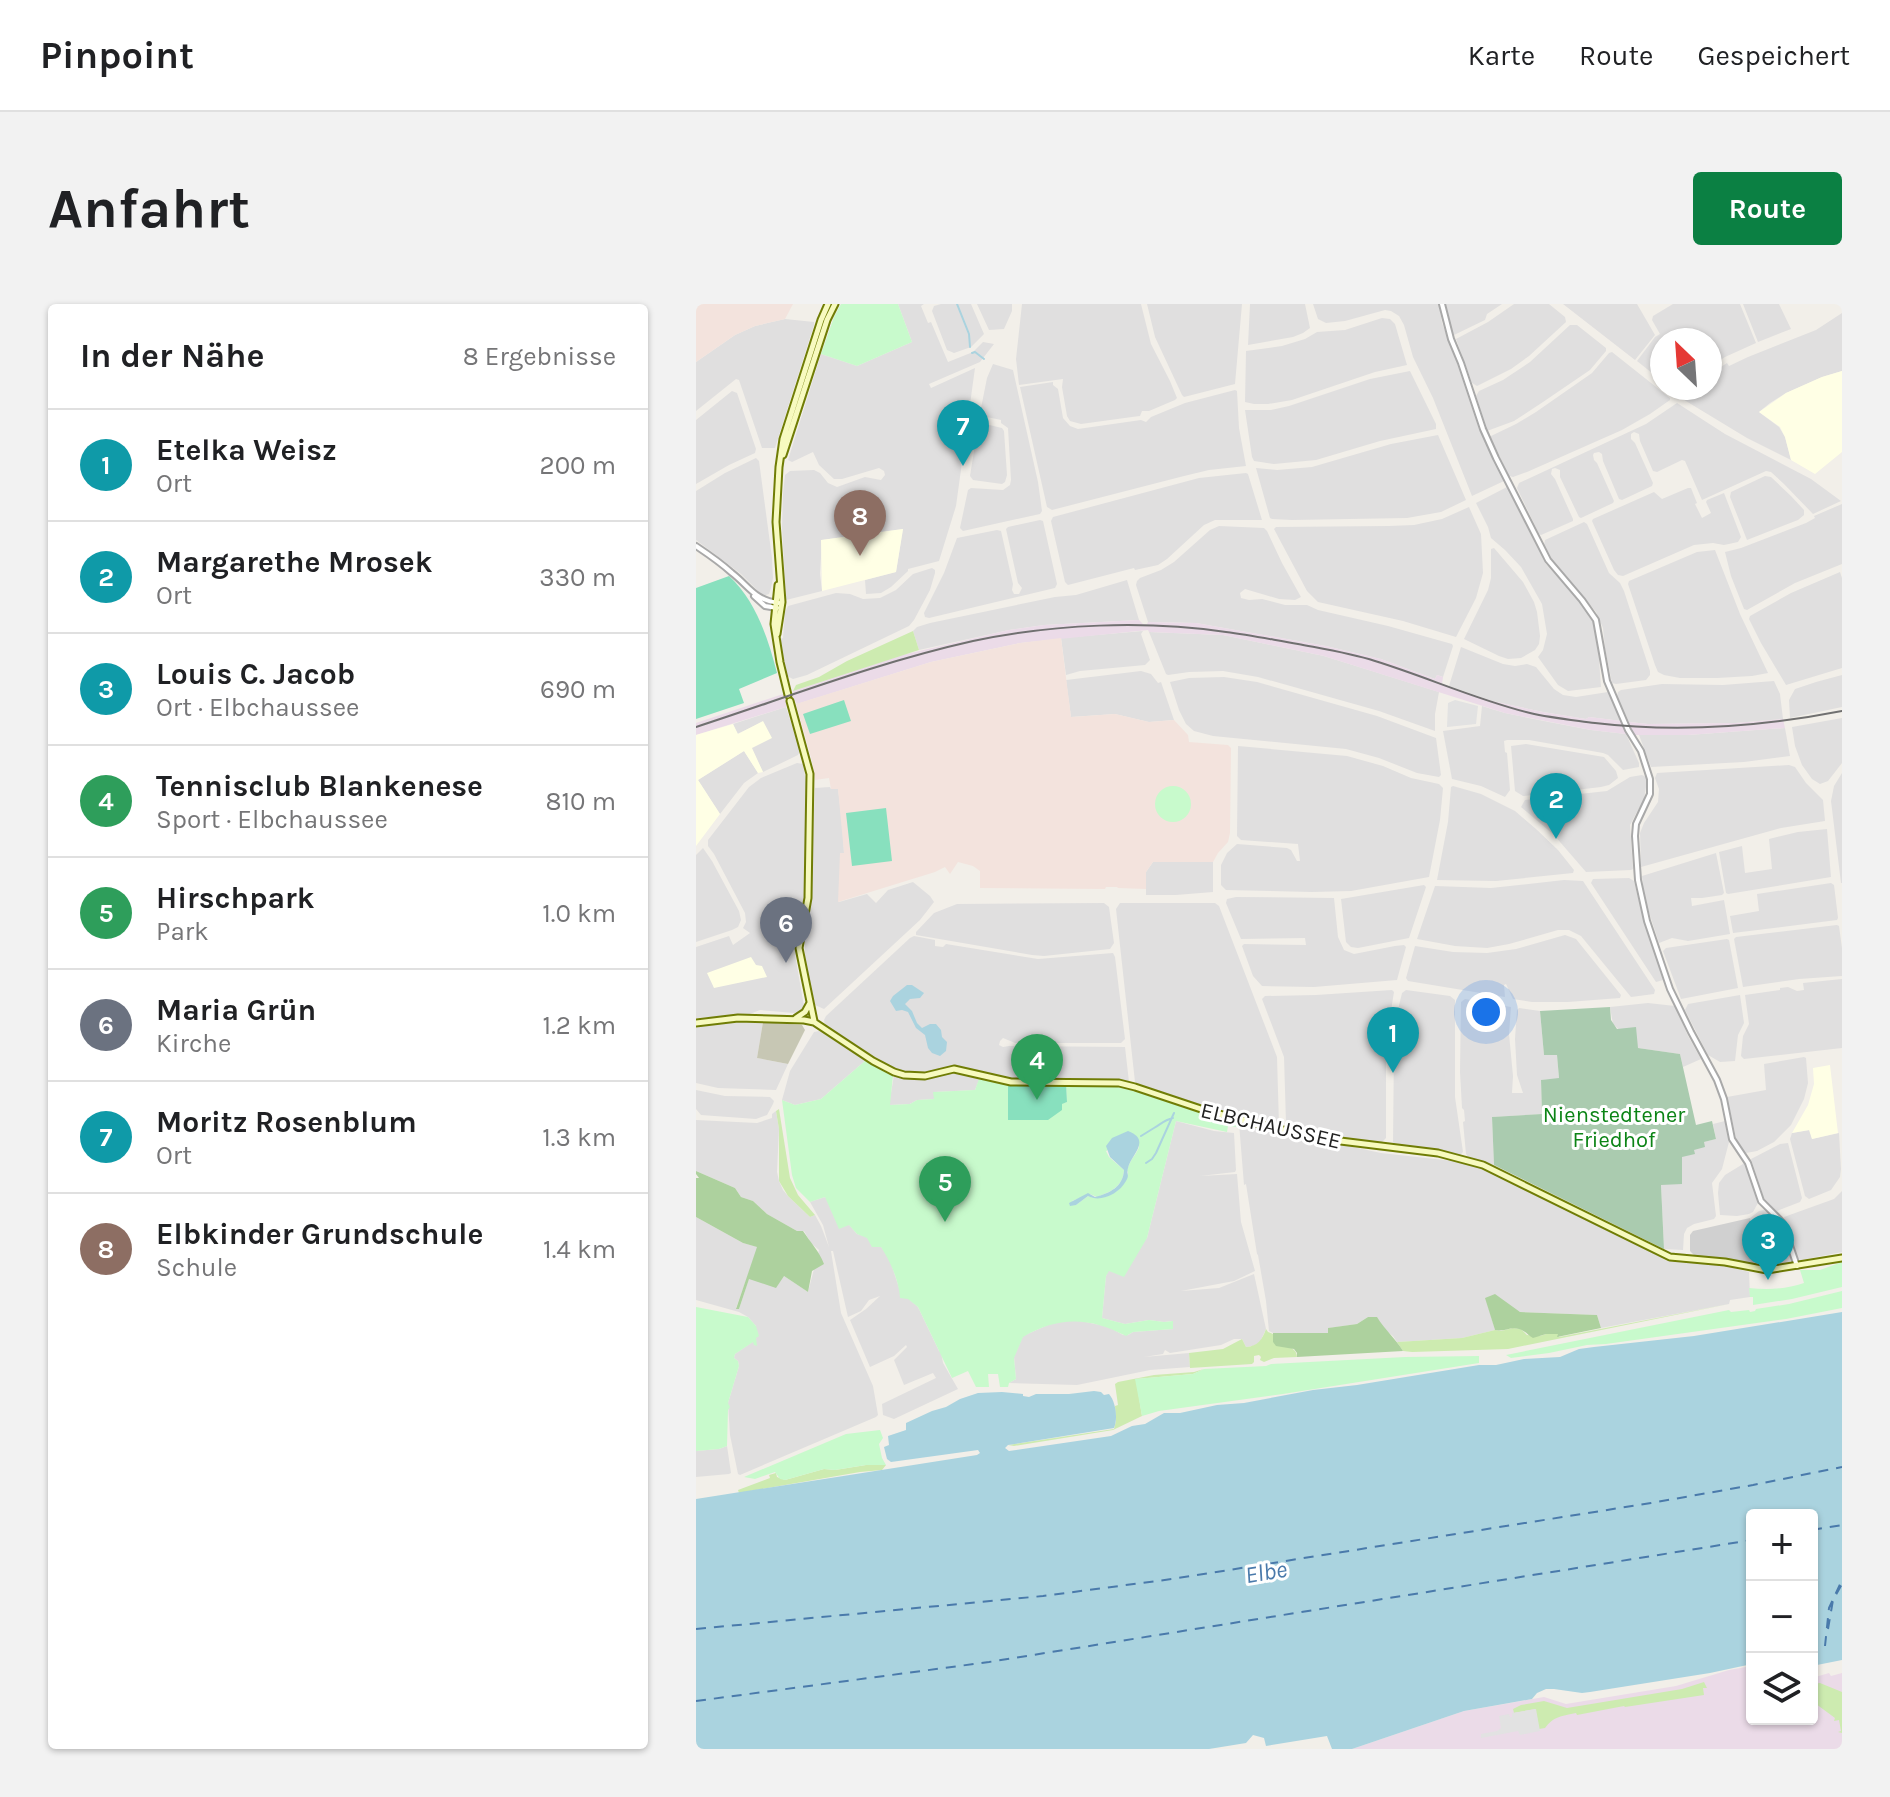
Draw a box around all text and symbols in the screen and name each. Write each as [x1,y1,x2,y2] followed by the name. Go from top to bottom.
[40,33,194,78] text: Pinpoint
[1468,39,1535,72] text: Karte
[1579,39,1653,72] text: Route
[1697,39,1850,72] text: Gespeichert
[1693,172,1842,245] button: Route
[48,176,250,241] text: Anfahrt
[1650,328,1722,400] north arrow
[80,336,264,376] text: In der Nähe
[463,341,616,372] text: 8 Ergebnisse
[937,400,989,466] pin: 7
[156,432,337,468] text: Etelka Weisz
[101,450,111,481] text: 1
[540,450,616,481] text: 200 m
[156,468,192,499] text: Ort
[834,490,886,556] pin: 8
[156,544,432,580] text: Margarethe Mrosek
[98,562,114,593] text: 2
[539,562,616,593] text: 330 m
[156,580,192,611] text: Ort
[156,656,355,692] text: Louis C. Jacob
[98,674,114,705] text: 3
[540,674,616,705] text: 690 m
[156,692,359,723] text: Ort · Elbchaussee
[156,768,483,804] text: Tennisclub Blankenese
[1530,773,1582,839] pin: 2
[98,786,114,817] text: 4
[546,786,616,817] text: 810 m
[156,804,388,835] text: Sport · Elbchaussee
[156,880,315,916] text: Hirschpark
[760,897,812,963] pin: 6
[98,898,114,929] text: 5
[542,898,616,929] text: 1.0 km
[156,916,209,947] text: Park
[156,992,316,1028] text: Maria Grün
[1466,992,1506,1032] your location
[1367,1007,1419,1073] pin: 1
[98,1010,114,1041] text: 6
[543,1010,616,1041] text: 1.2 km
[156,1028,231,1059] text: Kirche
[1011,1034,1063,1100] pin: 4
[1198,1097,1343,1155] street label: ELBCHAUSSEE
[1543,1102,1685,1153] park label: Nienstedtener Friedhof
[156,1104,417,1140] text: Moritz Rosenblum
[100,1122,112,1153] text: 7
[542,1122,616,1153] text: 1.3 km
[156,1140,192,1171] text: Ort
[919,1156,971,1222] pin: 5
[1742,1214,1794,1280] pin: 3
[156,1216,483,1252] text: Elbkinder Grundschule
[98,1234,114,1265] text: 8
[543,1234,616,1265] text: 1.4 km
[156,1252,237,1283] text: Schule
[1746,1509,1818,1725] map controls
[1746,1509,1818,1581] button: +
[1243,1555,1289,1589] water label: Elbe
[1746,1581,1818,1653] button: −
[1746,1653,1818,1725] button: layers

